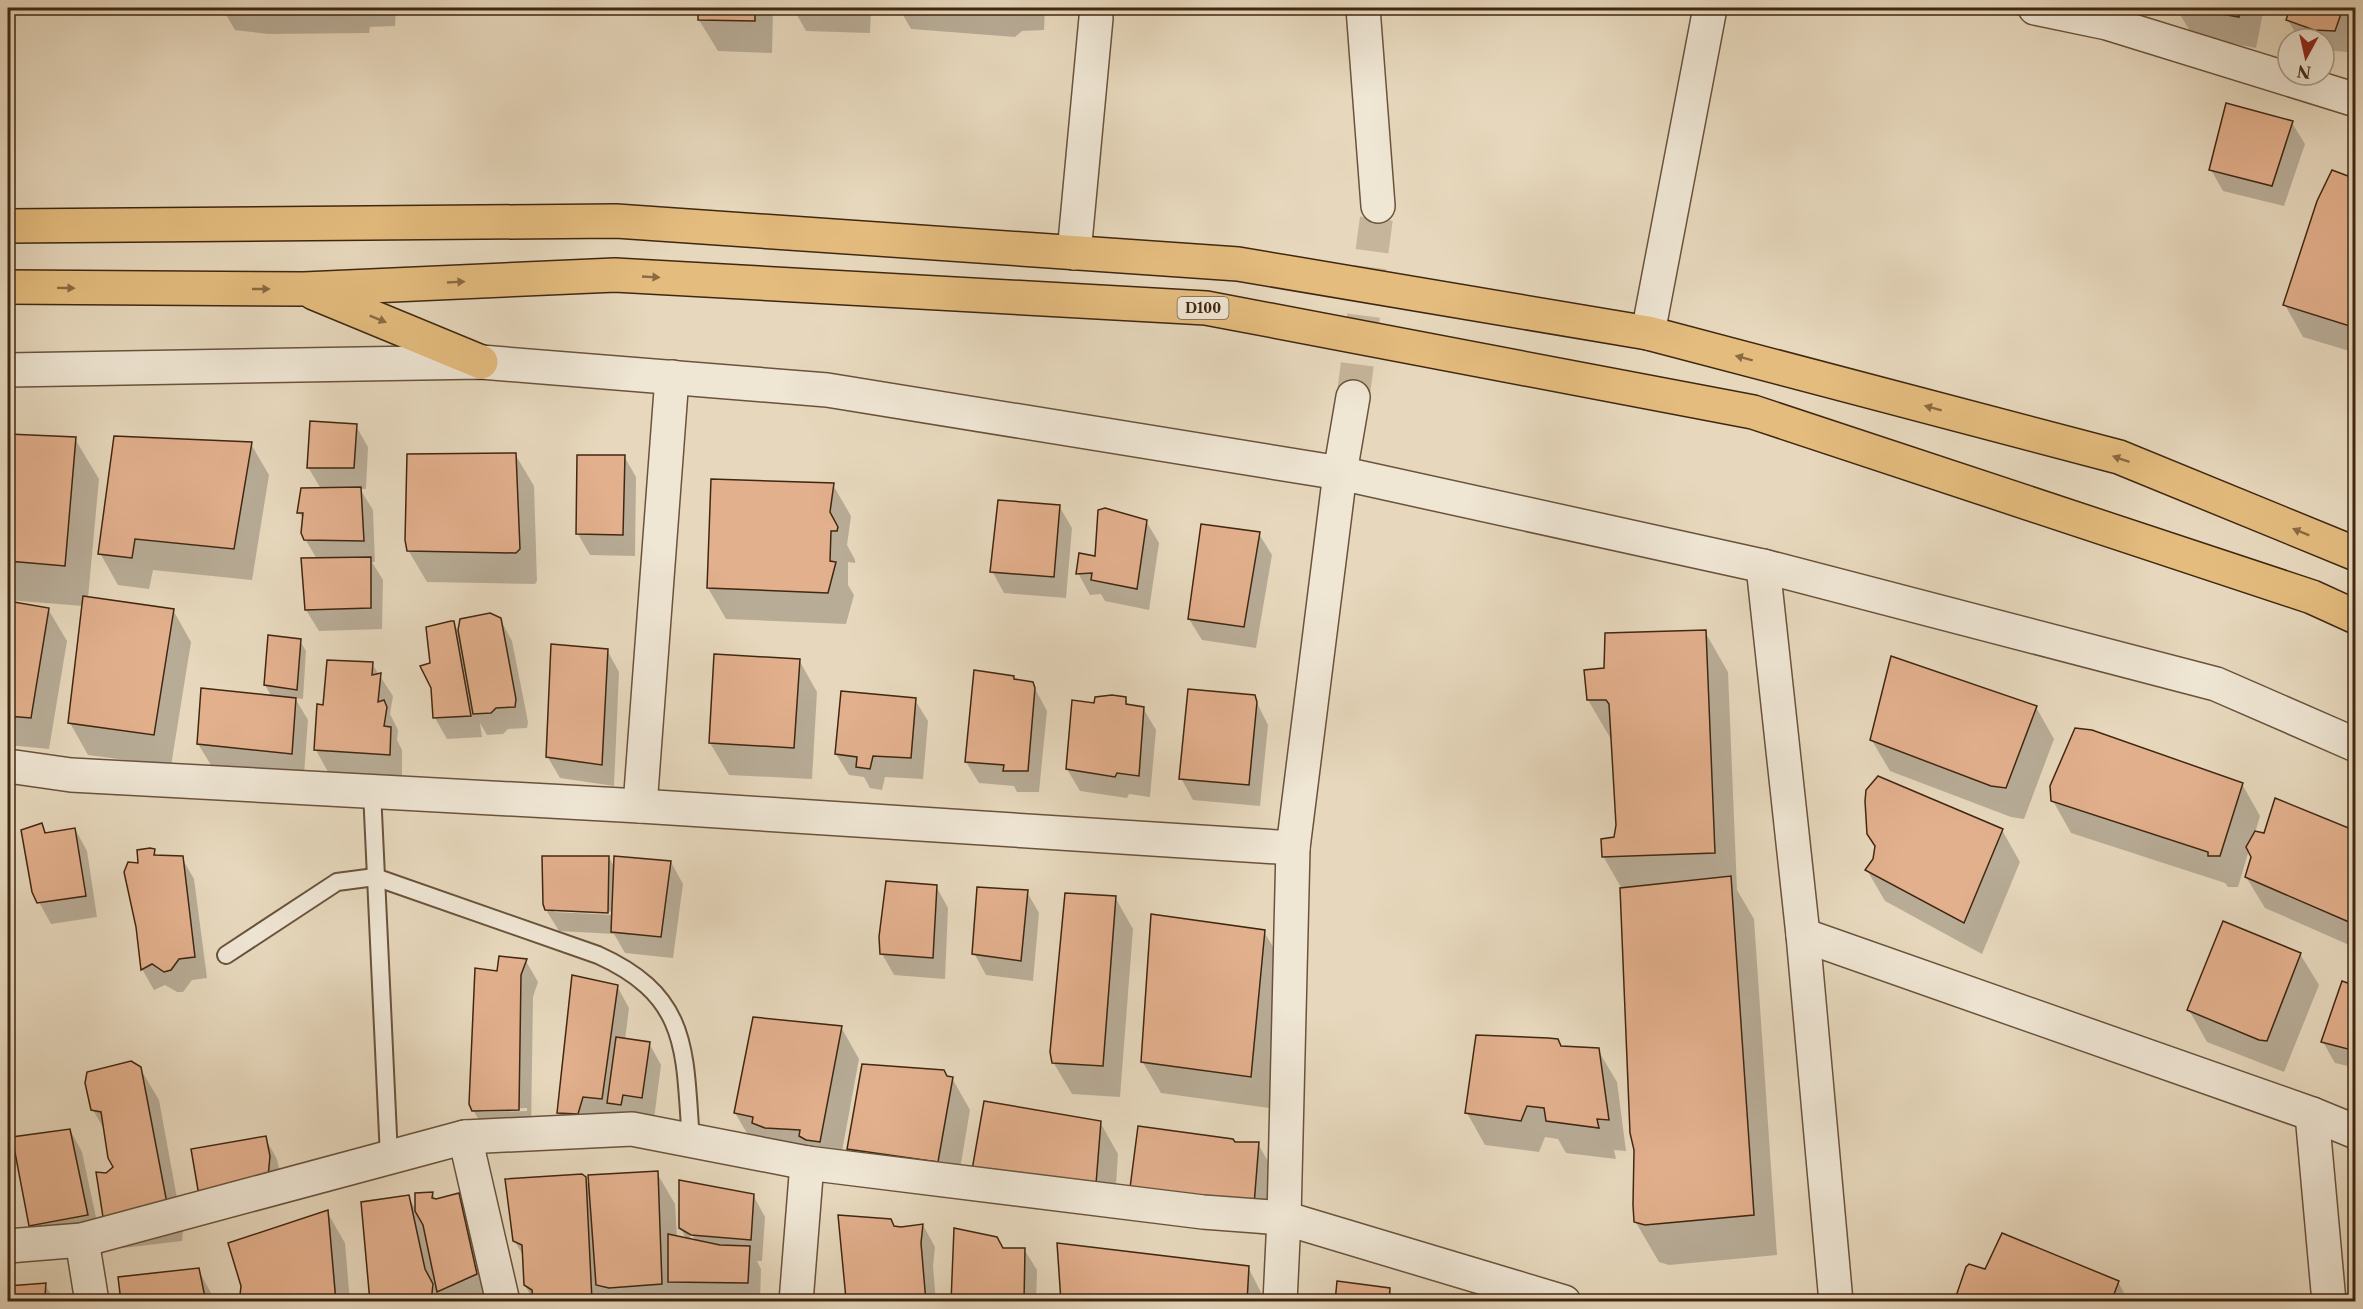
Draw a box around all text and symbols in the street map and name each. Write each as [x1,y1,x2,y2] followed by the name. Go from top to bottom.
[2276,27,2336,87] north arrow
[2296,61,2312,83] text: N
[641,272,660,281] one-way arrow
[446,277,465,286] one-way arrow
[56,283,75,292] one-way arrow
[251,284,270,294] one-way arrow
[1178,297,1228,319] road number: D100
[369,314,387,324] one-way arrow
[1735,353,1753,362] one-way arrow
[1923,403,1941,412] one-way arrow
[2112,453,2130,463] one-way arrow
[2292,527,2310,537] one-way arrow

